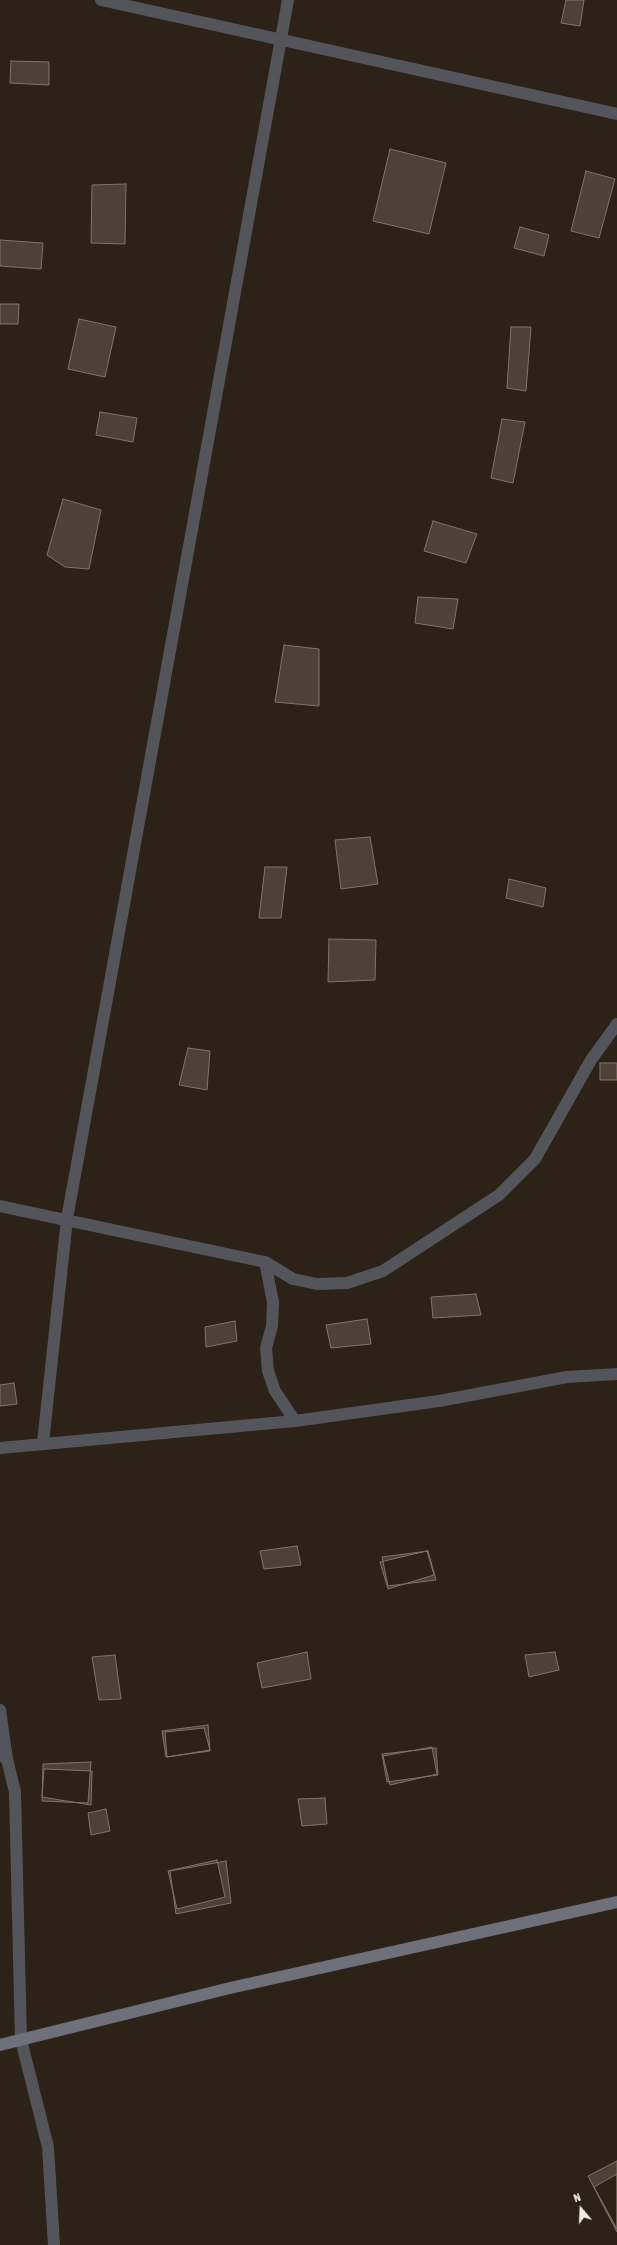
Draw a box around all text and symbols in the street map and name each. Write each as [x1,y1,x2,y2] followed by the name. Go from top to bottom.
[561,2189,601,2229] north arrow
[572,2191,582,2204] text: N

